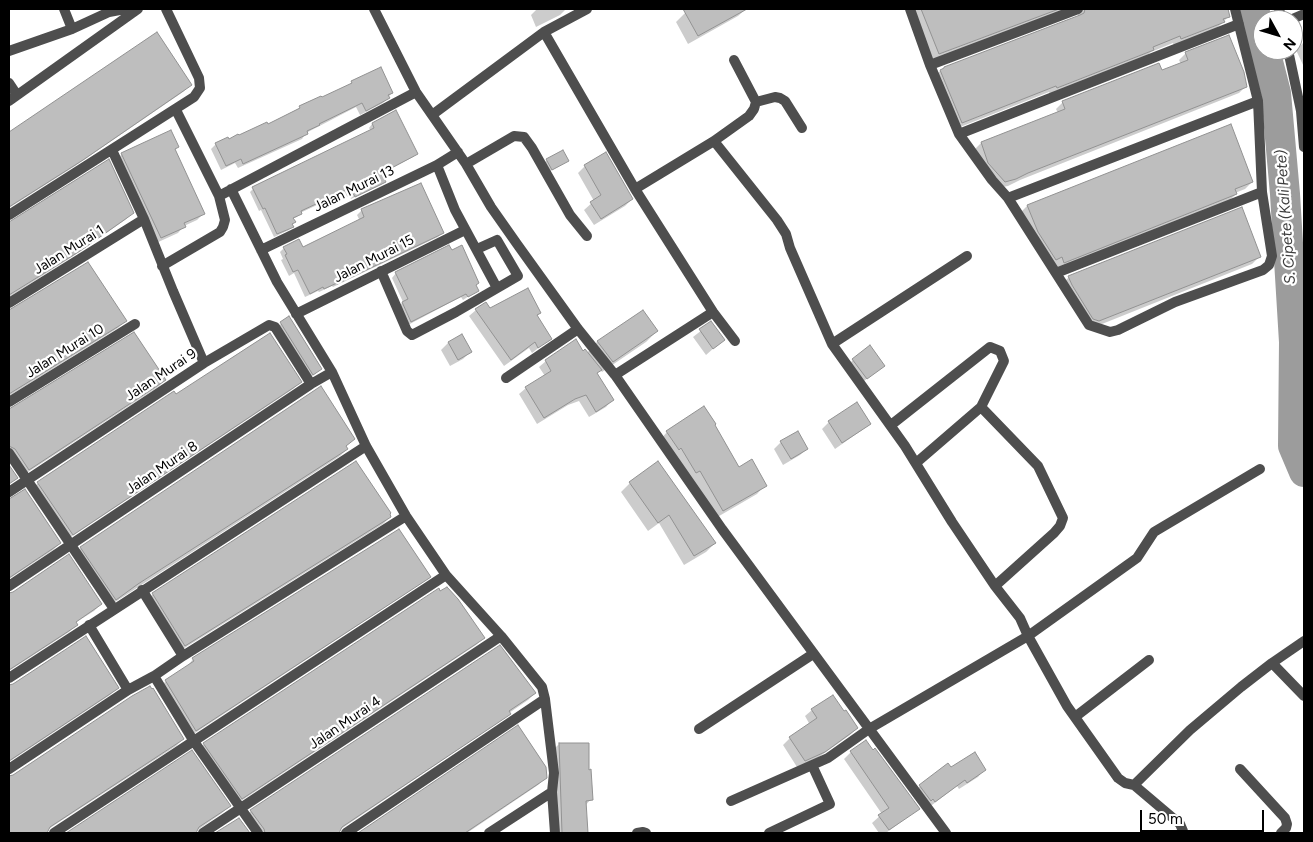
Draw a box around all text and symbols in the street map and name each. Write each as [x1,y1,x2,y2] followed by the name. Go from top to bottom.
[1253,10,1303,60] north arrow
[1279,35,1299,54] text: N
[1272,149,1300,285] water label: S. Cipete (Kali Pete)
[311,162,397,216] street label: Jalan Murai 13
[31,222,107,278] street label: Jalan Murai 1
[331,232,417,286] street label: Jalan Murai 15
[23,320,107,382] street label: Jalan Murai 10
[122,345,200,405] street label: Jalan Murai 9
[123,438,201,498] street label: Jalan Murai 8
[306,693,384,753] street label: Jalan Murai 4
[1143,800,1267,832] scale bar
[1148,810,1183,828] text: 50 m

